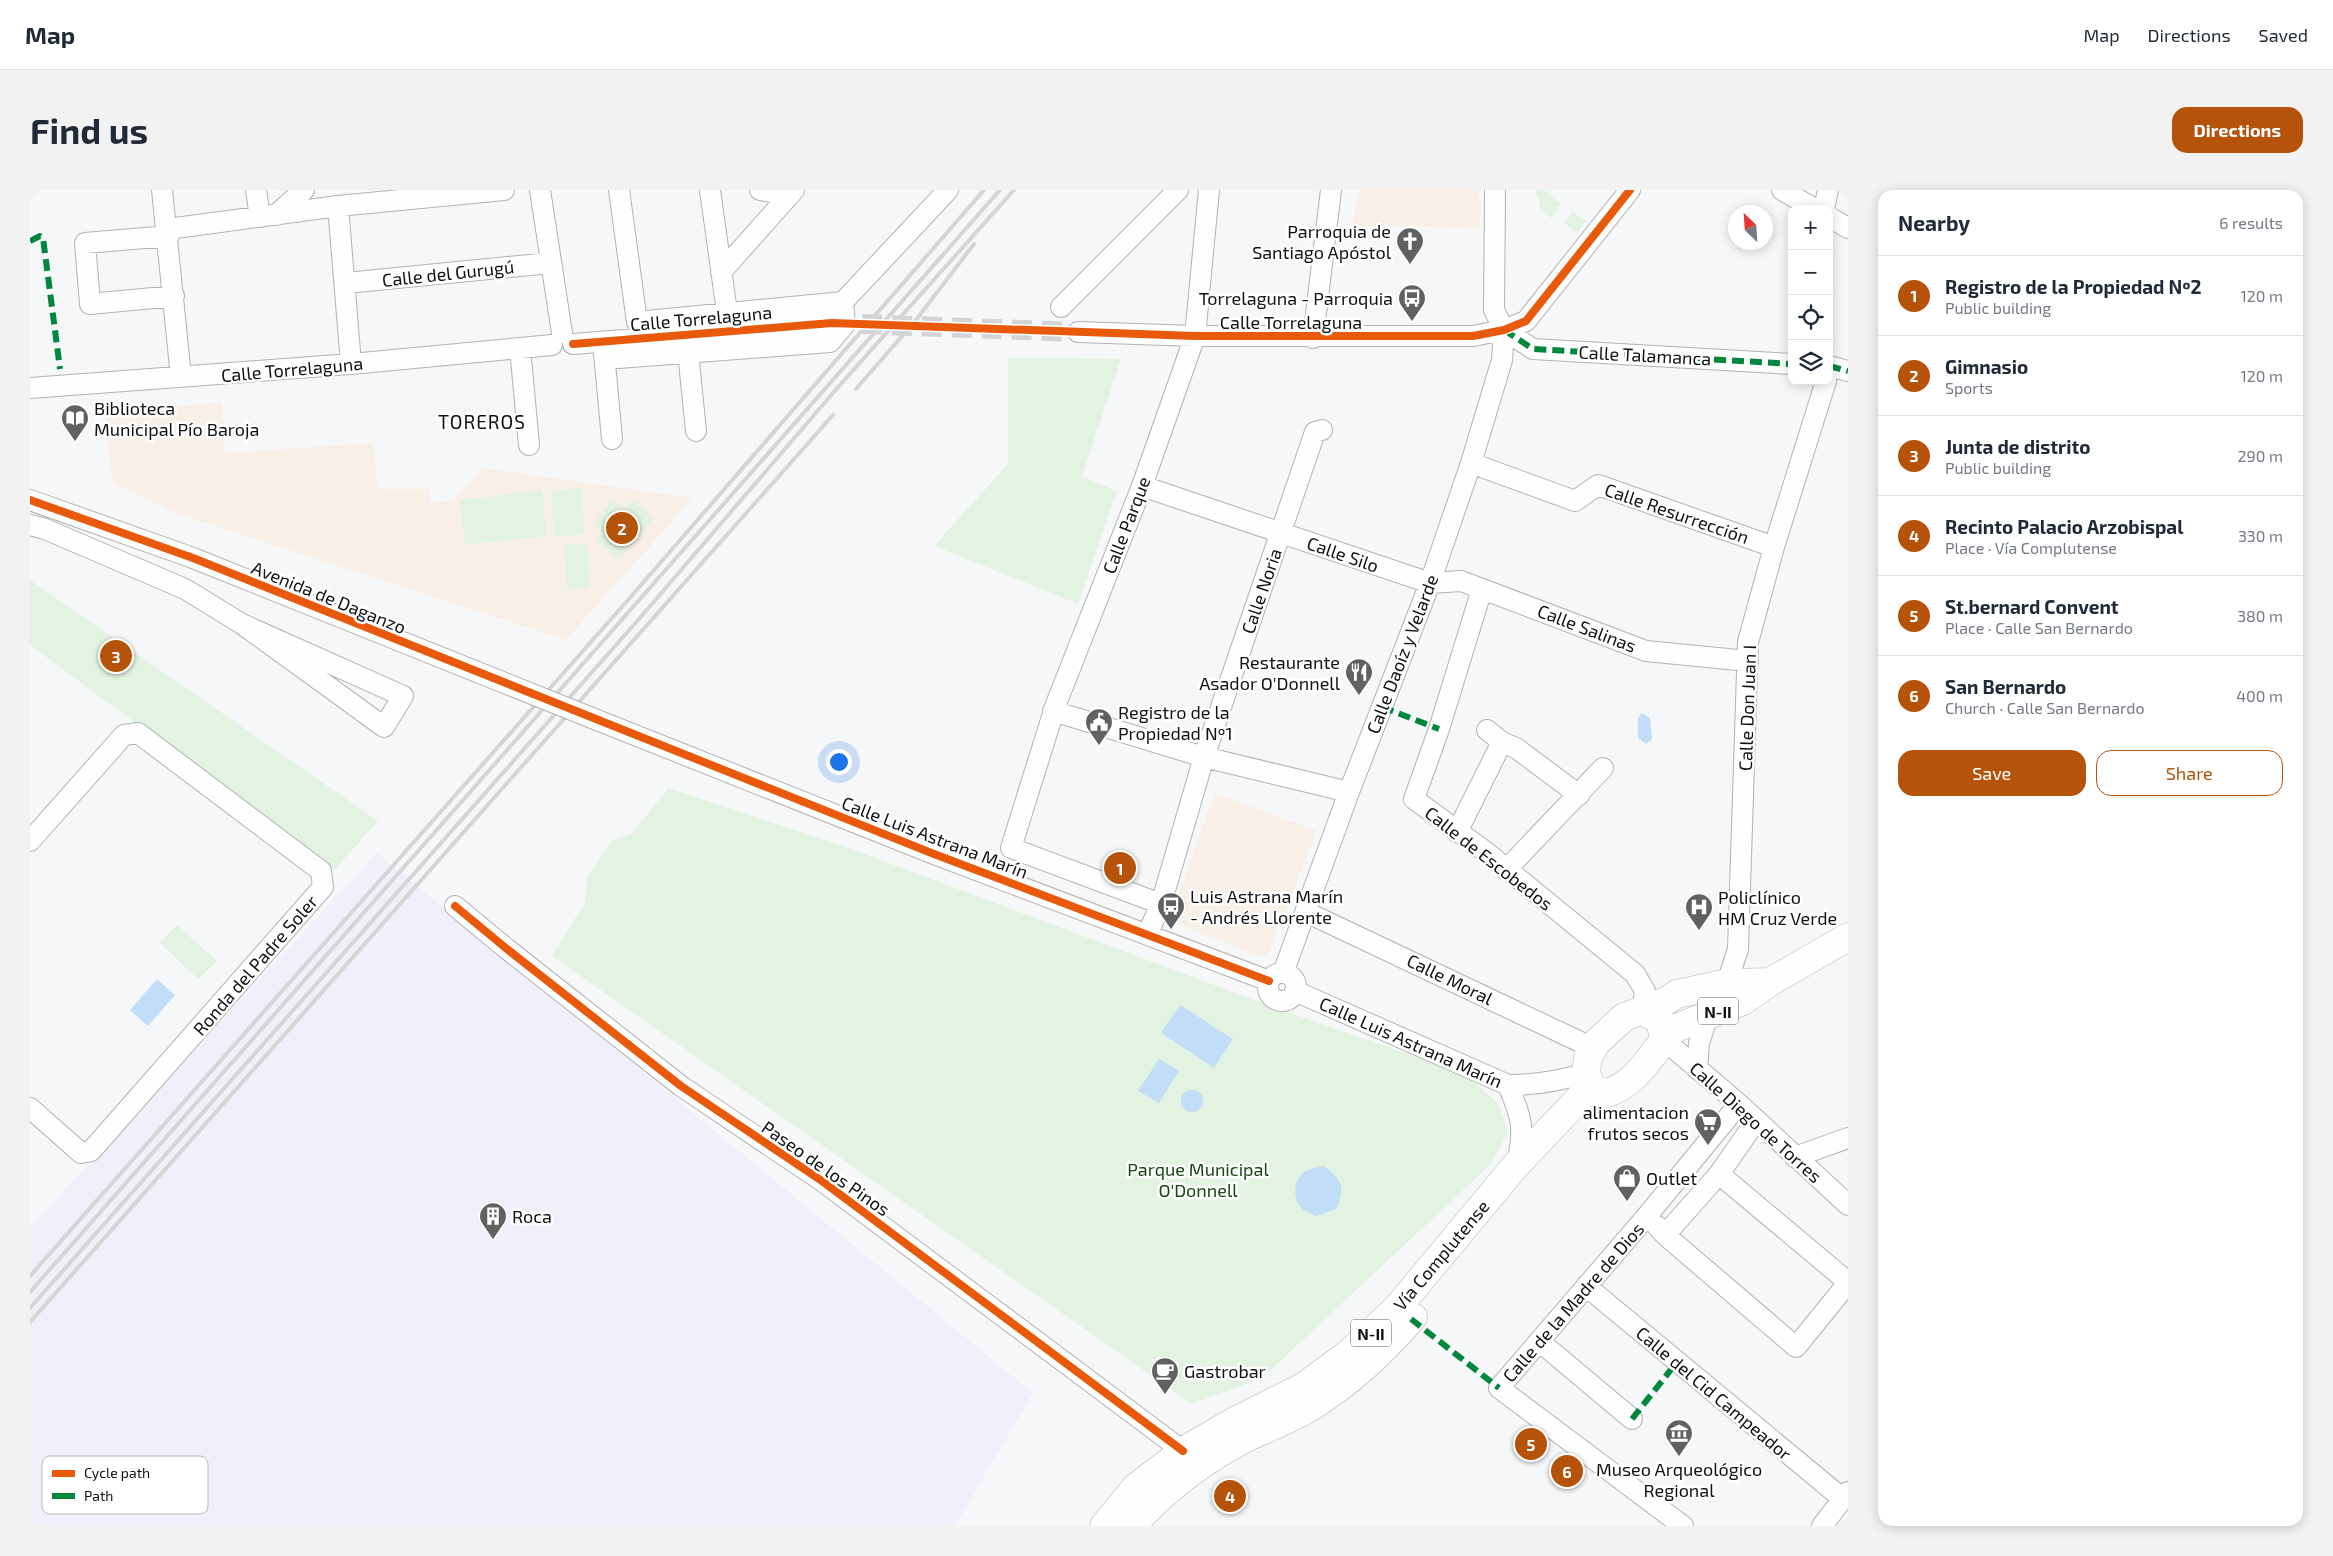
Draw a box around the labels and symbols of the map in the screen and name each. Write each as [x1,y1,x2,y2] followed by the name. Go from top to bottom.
[1728,205,1773,250] north arrow
[1252,220,1392,263] place label: Parroquia de Santiago Apóstol
[1395,226,1425,265] church icon: Parroquia de Santiago Apóstol
[381,255,515,291] street label: Calle del Gurugú
[1397,283,1427,322] bus stop icon: Torrelaguna - Parroquia
[1199,287,1393,309] place label: Torrelaguna - Parroquia
[629,301,773,335] street label: Calle Torrelaguna
[1220,311,1362,333] street label: Calle Torrelaguna
[1578,341,1712,369] street label: Calle Talamanca
[220,352,364,386] street label: Calle Torrelaguna
[94,397,259,440] place label: Biblioteca Municipal Pío Baroja
[60,403,90,442] library icon: Biblioteca Municipal Pío Baroja
[438,410,526,433] district label: TOREROS
[1097,473,1155,577] street label: Calle Parque
[1602,478,1752,548] street label: Calle Resurrección
[606,509,638,547] pin: 2
[1304,531,1382,577] street label: Calle Silo
[1236,545,1286,637] street label: Calle Noria
[249,556,409,638] street label: Avenida de Daganzo
[1361,571,1443,737] street label: Calle Daoíz y Velarde
[1535,599,1639,657] street label: Calle Salinas
[100,637,132,675] pin: 3
[1734,645,1760,771] street label: Calle Don Juan I
[1199,651,1341,694] place label: Restaurante Asador O'Donnell
[1344,657,1374,696] restaurant icon: Restaurante Asador O'Donnell
[1118,701,1233,744] place label: Registro de la Propiedad Nº1
[1084,707,1114,746] public building icon: Registro de la Propiedad Nº1
[826,749,852,775] your location
[839,791,1031,883] street label: Calle Luis Astrana Marín
[1421,801,1557,915] street label: Calle de Escobedos
[1104,849,1136,887] pin: 1
[1190,885,1343,928] place label: Luis Astrana Marín - Andrés Llorente
[1718,886,1837,929] place label: Policlínico HM Cruz Verde
[188,890,322,1040] street label: Ronda del Padre Soler
[1156,891,1186,930] bus stop icon: Luis Astrana Marín - Andrés Llorente
[1684,892,1714,931] hospital icon: Policlínico HM Cruz Verde
[1403,949,1497,1010] street label: Calle Moral
[1316,992,1506,1092] street label: Calle Luis Astrana Marín
[1698,998,1738,1024] road number: N-II
[1685,1057,1827,1187] street label: Calle Diego de Torres
[1583,1101,1689,1144] place label: alimentacion frutos secos
[1693,1107,1723,1146] supermarket icon: alimentacion frutos secos
[758,1116,894,1220] street label: Paseo de los Pinos
[1127,1158,1269,1201] park label: Parque Municipal O'Donnell
[1612,1163,1642,1202] shop icon: Outlet
[1646,1167,1697,1189] place label: Outlet
[1388,1195,1494,1315] street label: Vía Complutense
[478,1201,508,1240] building icon: Roca
[512,1205,552,1227] place label: Roca
[1498,1218,1648,1386] street label: Calle de la Madre de Dios
[1351,1320,1391,1346] road number: N-II
[1632,1322,1796,1464] street label: Calle del Cid Campeador
[1150,1356,1180,1395] cafe icon: Gastrobar
[1184,1360,1266,1382] place label: Gastrobar
[1664,1418,1694,1457] museum icon: Museo Arqueológico Regional
[1515,1425,1547,1463] pin: 5
[1551,1452,1583,1490] pin: 6
[42,1456,208,1514] legend
[1596,1458,1762,1501] place label: Museo Arqueológico Regional
[84,1464,150,1481] text: Cycle path
[1214,1477,1246,1515] pin: 4
[84,1487,113,1504] text: Path

